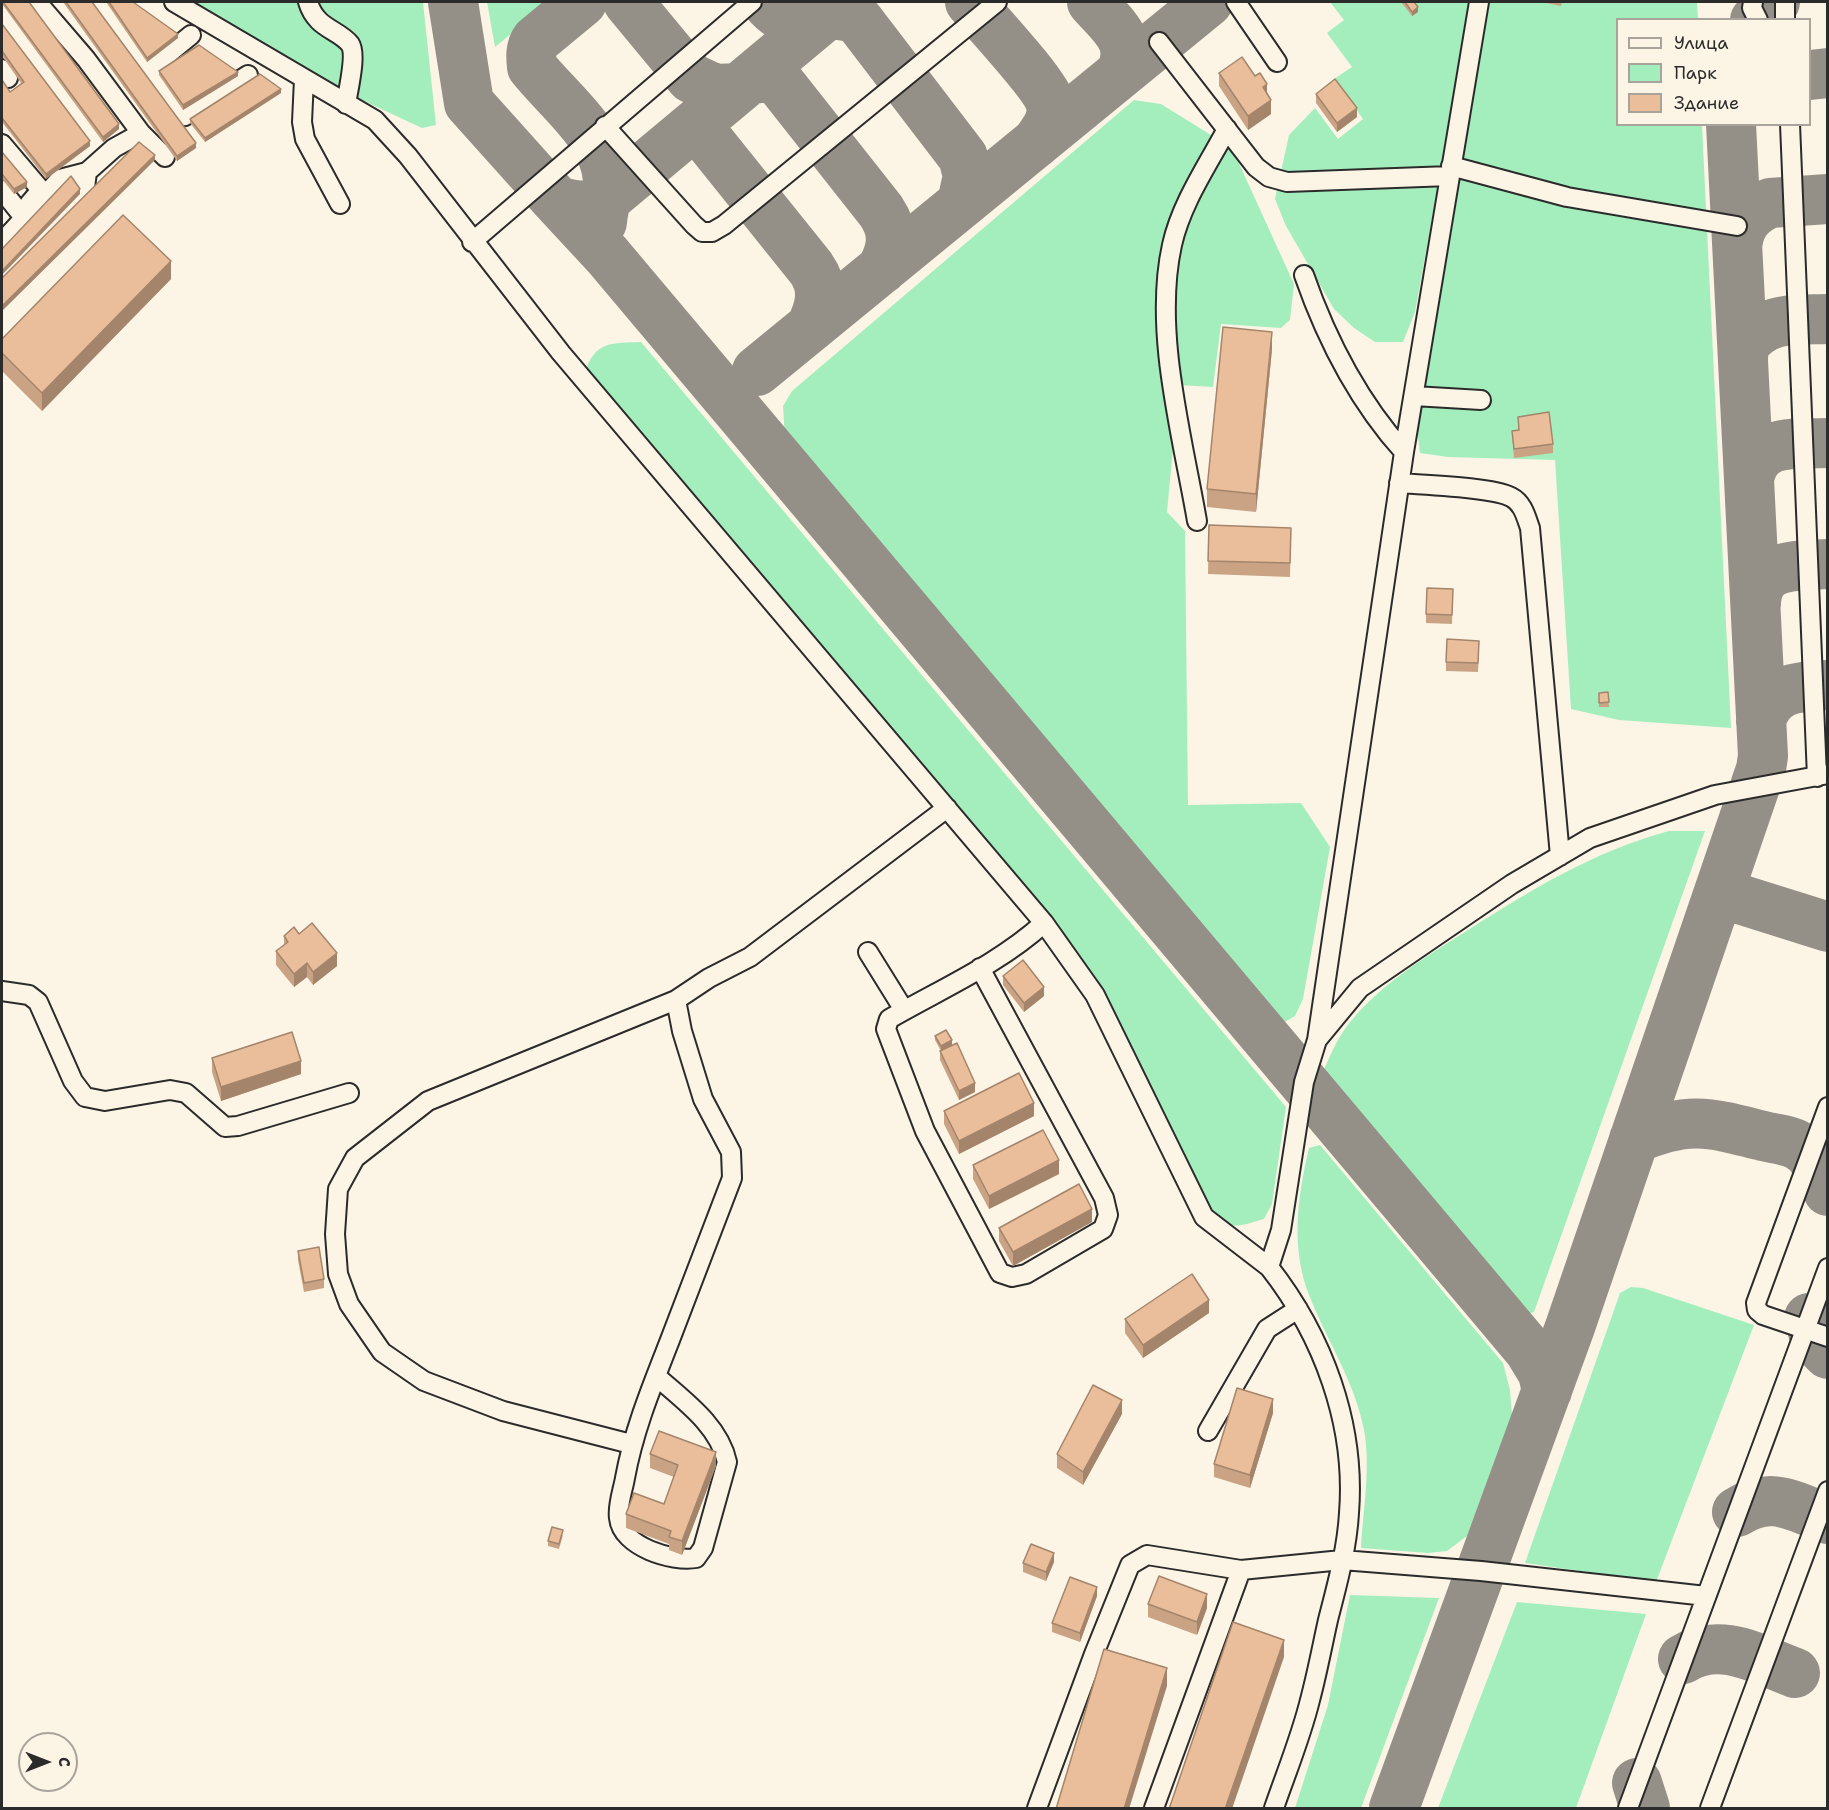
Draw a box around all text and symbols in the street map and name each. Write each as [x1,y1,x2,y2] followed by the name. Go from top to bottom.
[1616,18,1811,126] legend
[1674,31,1728,55] text: Улица
[1674,61,1717,85] text: Парк
[1674,91,1739,115] text: Здание
[18,1732,78,1792] north arrow
[54,1757,75,1767] text: С

